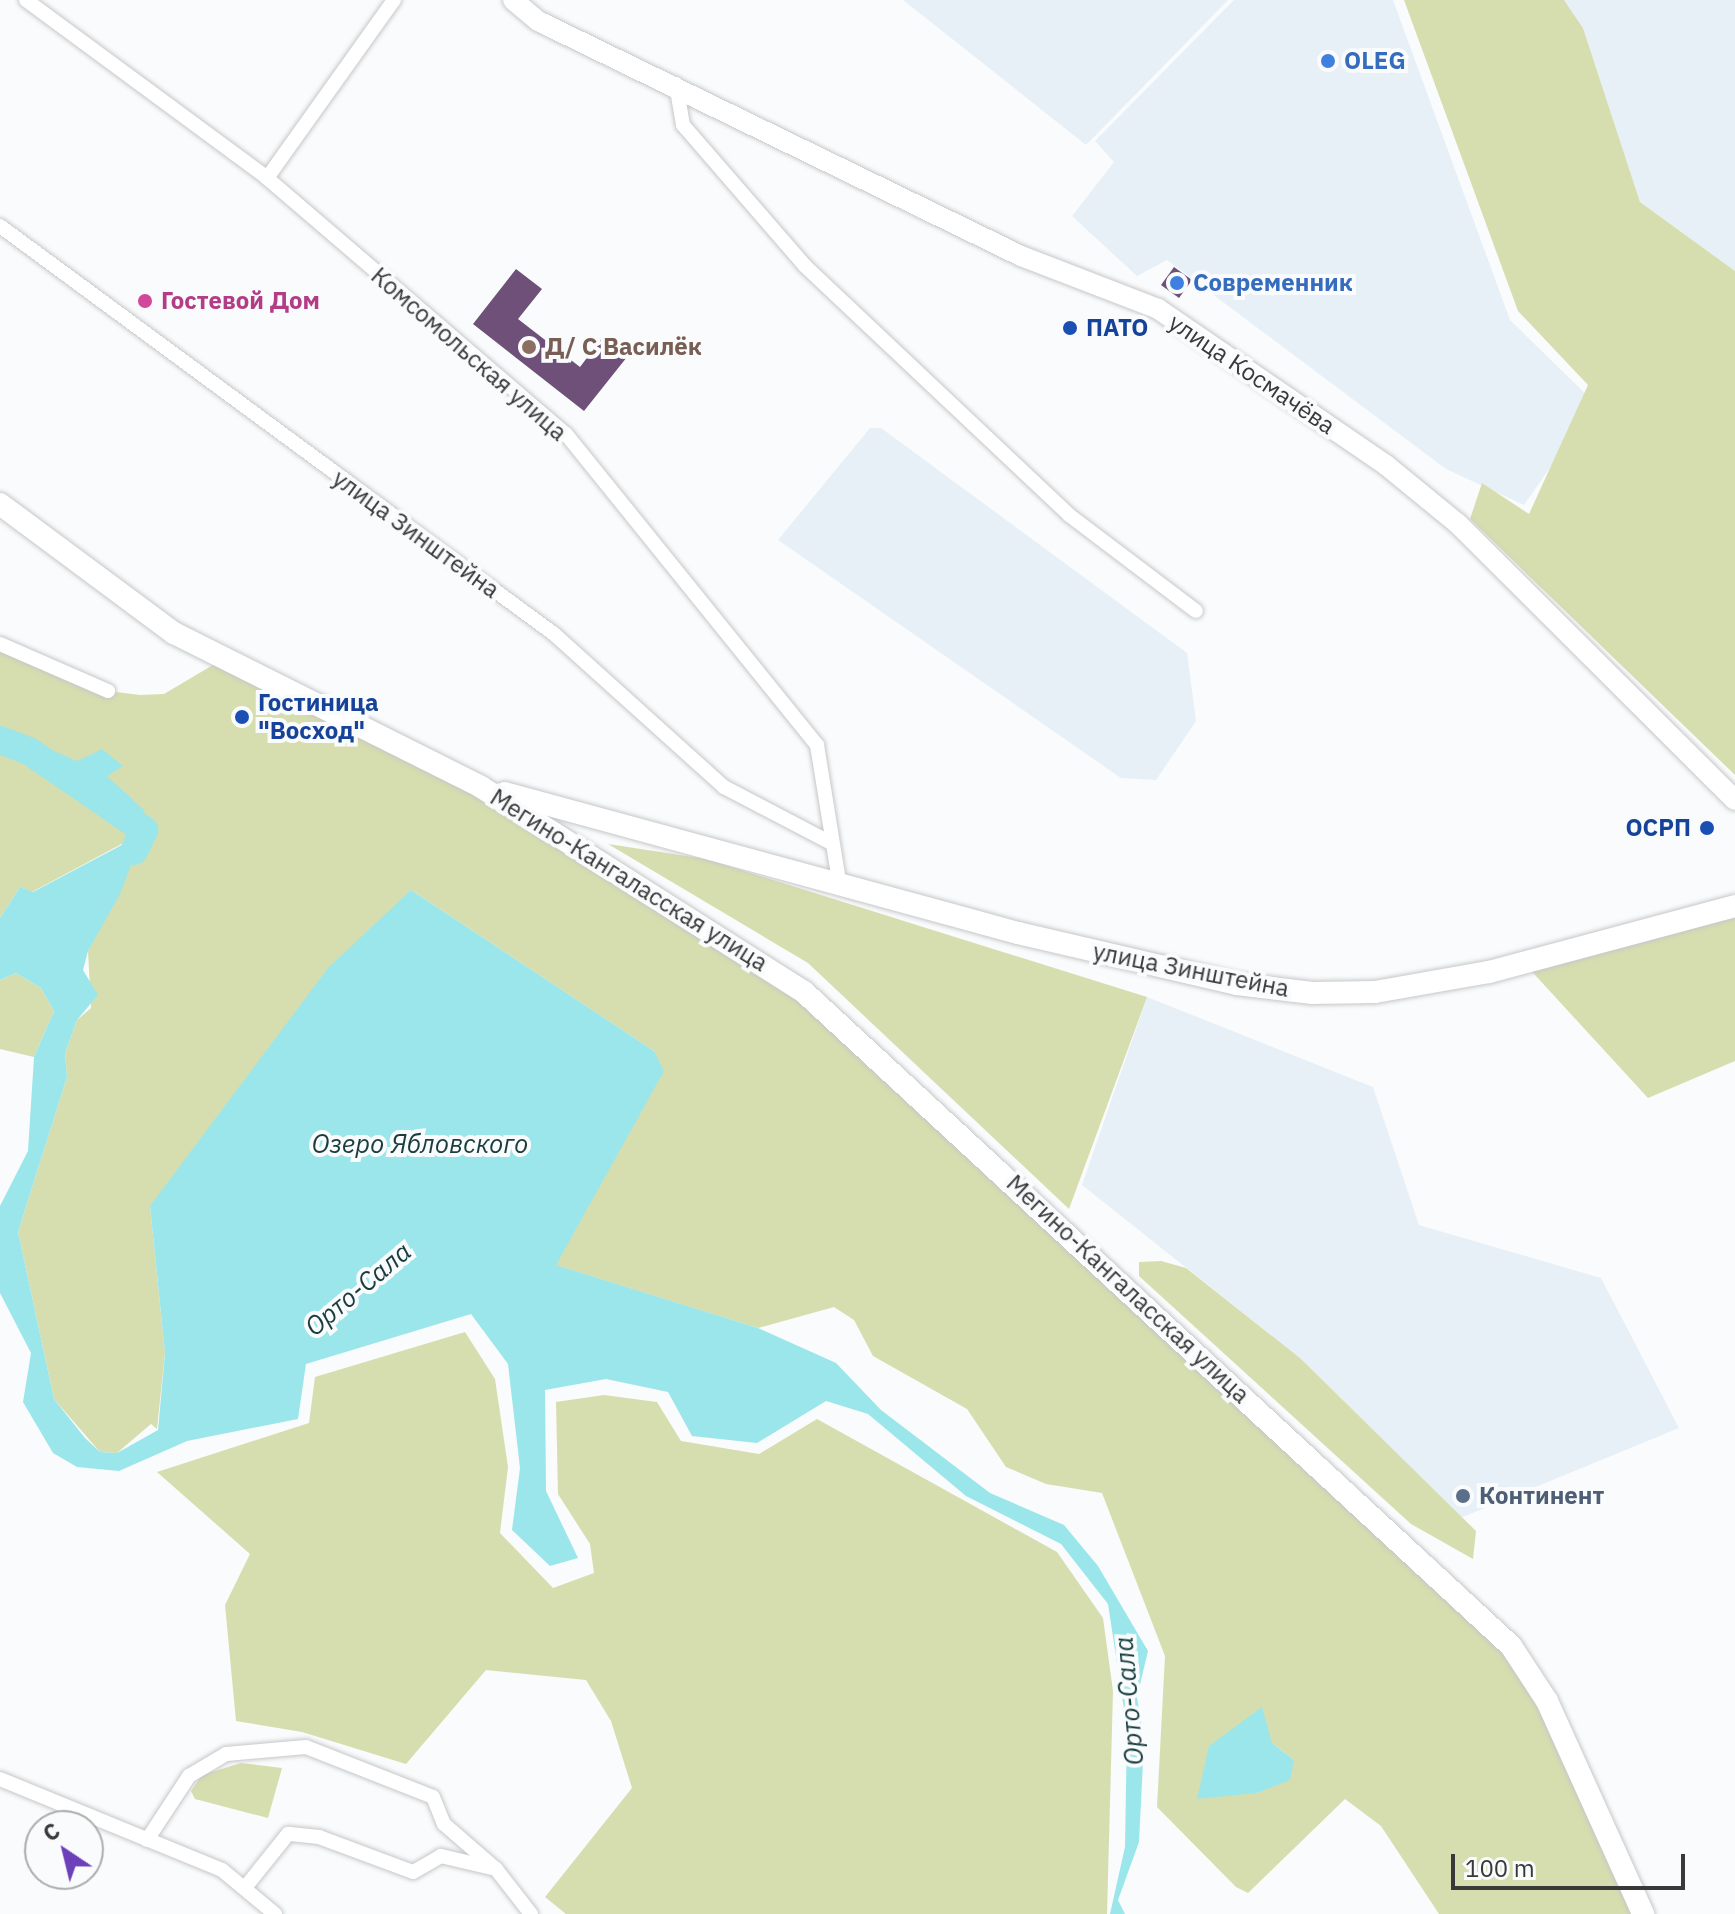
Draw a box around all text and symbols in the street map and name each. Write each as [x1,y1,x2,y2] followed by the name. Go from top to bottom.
[1344,47,1406,75] place label: OLEG
[1319,52,1337,70] marker: OLEG
[365,261,573,447] street label: Комсомольская улица
[1193,269,1353,297] place label: Современник
[1168,274,1186,292] marker: Современник
[161,287,320,315] place label: Гостевой Дом
[136,292,154,310] marker: Гостевой Дом
[1163,308,1341,440] street label: улица Космачёва
[1086,314,1148,342] place label: ПАТО
[1061,319,1079,337] marker: ПАТО
[545,333,702,361] place label: Д/ С Василёк
[520,338,538,356] marker: Д/ С Василёк
[327,464,505,604] street label: улица Зинштейна
[258,689,379,745] place label: Гостиница "Восход"
[233,708,251,726] marker: Гостиница "Восход"
[485,783,773,977] street label: Мегино-Кангаласская улица
[1625,814,1691,842] place label: ОСРП
[1698,819,1716,837] marker: ОСРП
[1091,937,1291,1003] street label: улица Зинштейна
[312,1128,528,1160] water label: Озеро Ябловского
[1001,1169,1255,1409] street label: Мегино-Кангаласская улица
[299,1236,417,1342] water label: Орто-Сала
[1479,1482,1604,1510] place label: Континент
[1454,1487,1472,1505] marker: Континент
[1108,1635,1150,1767] water label: Орто-Сала
[24,1810,104,1890] north arrow
[37,1816,65,1848] text: С
[1455,1838,1689,1888] scale bar
[1465,1852,1535,1884] text: 100 m

